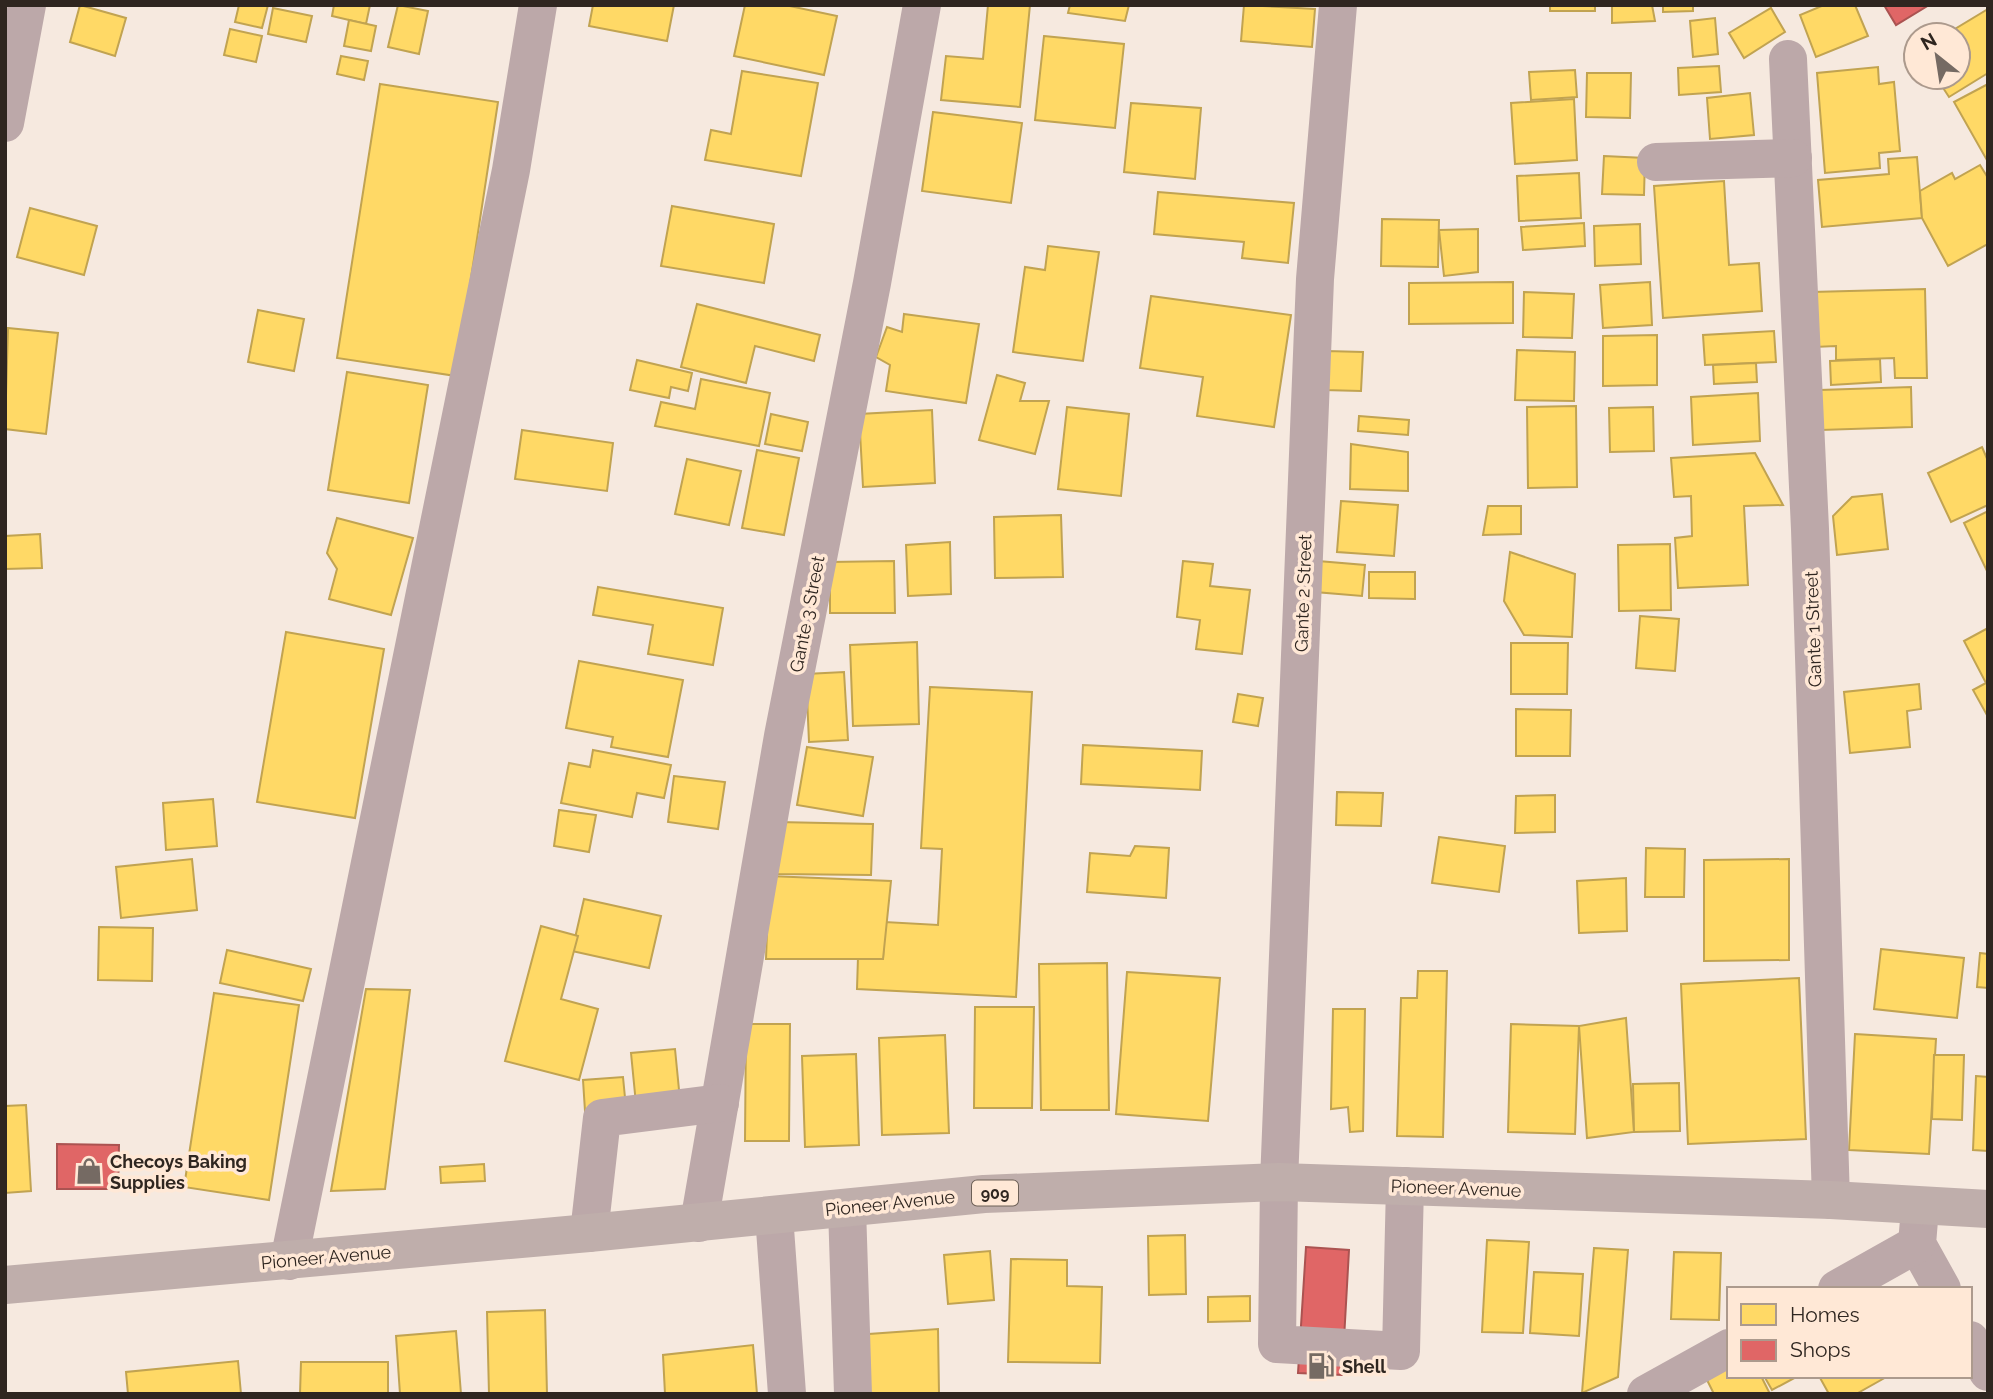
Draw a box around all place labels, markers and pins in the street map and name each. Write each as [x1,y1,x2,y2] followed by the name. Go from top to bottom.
[110,1151,247,1193] place label: Checoys Baking Supplies
[74,1156,104,1186] shop icon: Checoys Baking Supplies
[1306,1351,1336,1381] fuel station icon: Shell
[1342,1356,1386,1377] place label: Shell

